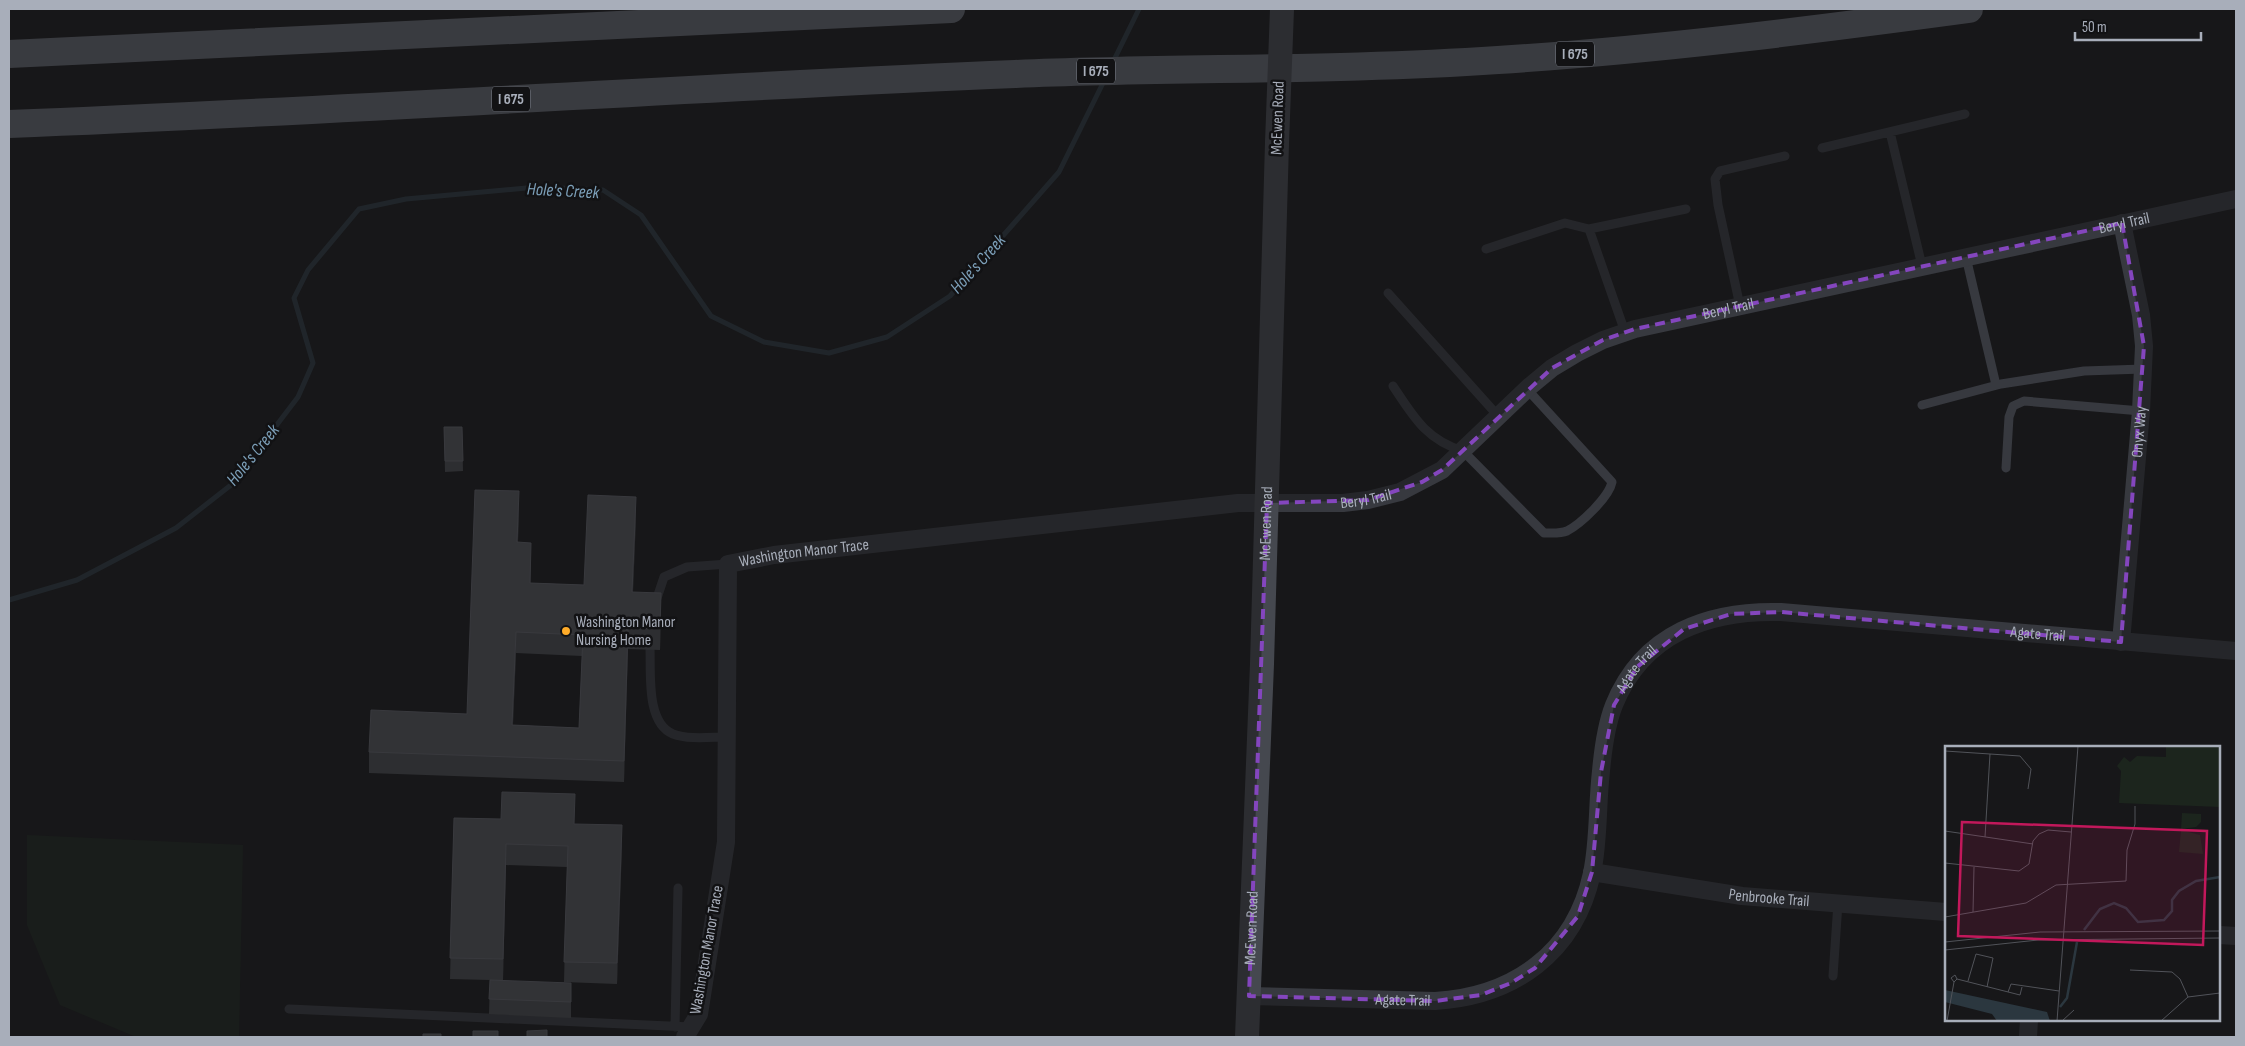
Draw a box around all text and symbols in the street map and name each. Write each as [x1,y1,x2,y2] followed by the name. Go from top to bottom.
[2075,10,2201,42] scale bar
[2082,18,2107,37] text: 50 m
[1556,42,1594,66] road number: I 675
[1077,58,1115,84] road number: I 675
[1267,81,1289,155] street label: McEwen Road
[492,86,530,112] road number: I 675
[526,179,601,203] water label: Hole's Creek
[2097,208,2152,238] street label: Beryl Trail
[946,229,1011,298] water label: Hole's Creek
[1701,294,1756,324] street label: Beryl Trail
[2128,406,2151,458] street label: Onyx Way
[222,419,285,490] water label: Hole's Creek
[1339,485,1394,513] street label: Beryl Trail
[1255,486,1277,561] street label: McEwen Road
[738,535,870,571] street label: Washington Manor Trace
[576,613,676,650] place label: Washington Manor Nursing Home
[2009,622,2066,646] street label: Agate Trail
[560,625,572,637] marker: Washington Manor Nursing Home
[1612,641,1661,696] street label: Agate Trail
[1945,746,2220,1021] inset map
[686,884,728,1016] street label: Washington Manor Trace
[1727,885,1810,911] street label: Penbrooke Trail
[1240,891,1262,965] street label: McEwen Road
[1374,990,1431,1010] street label: Agate Trail

